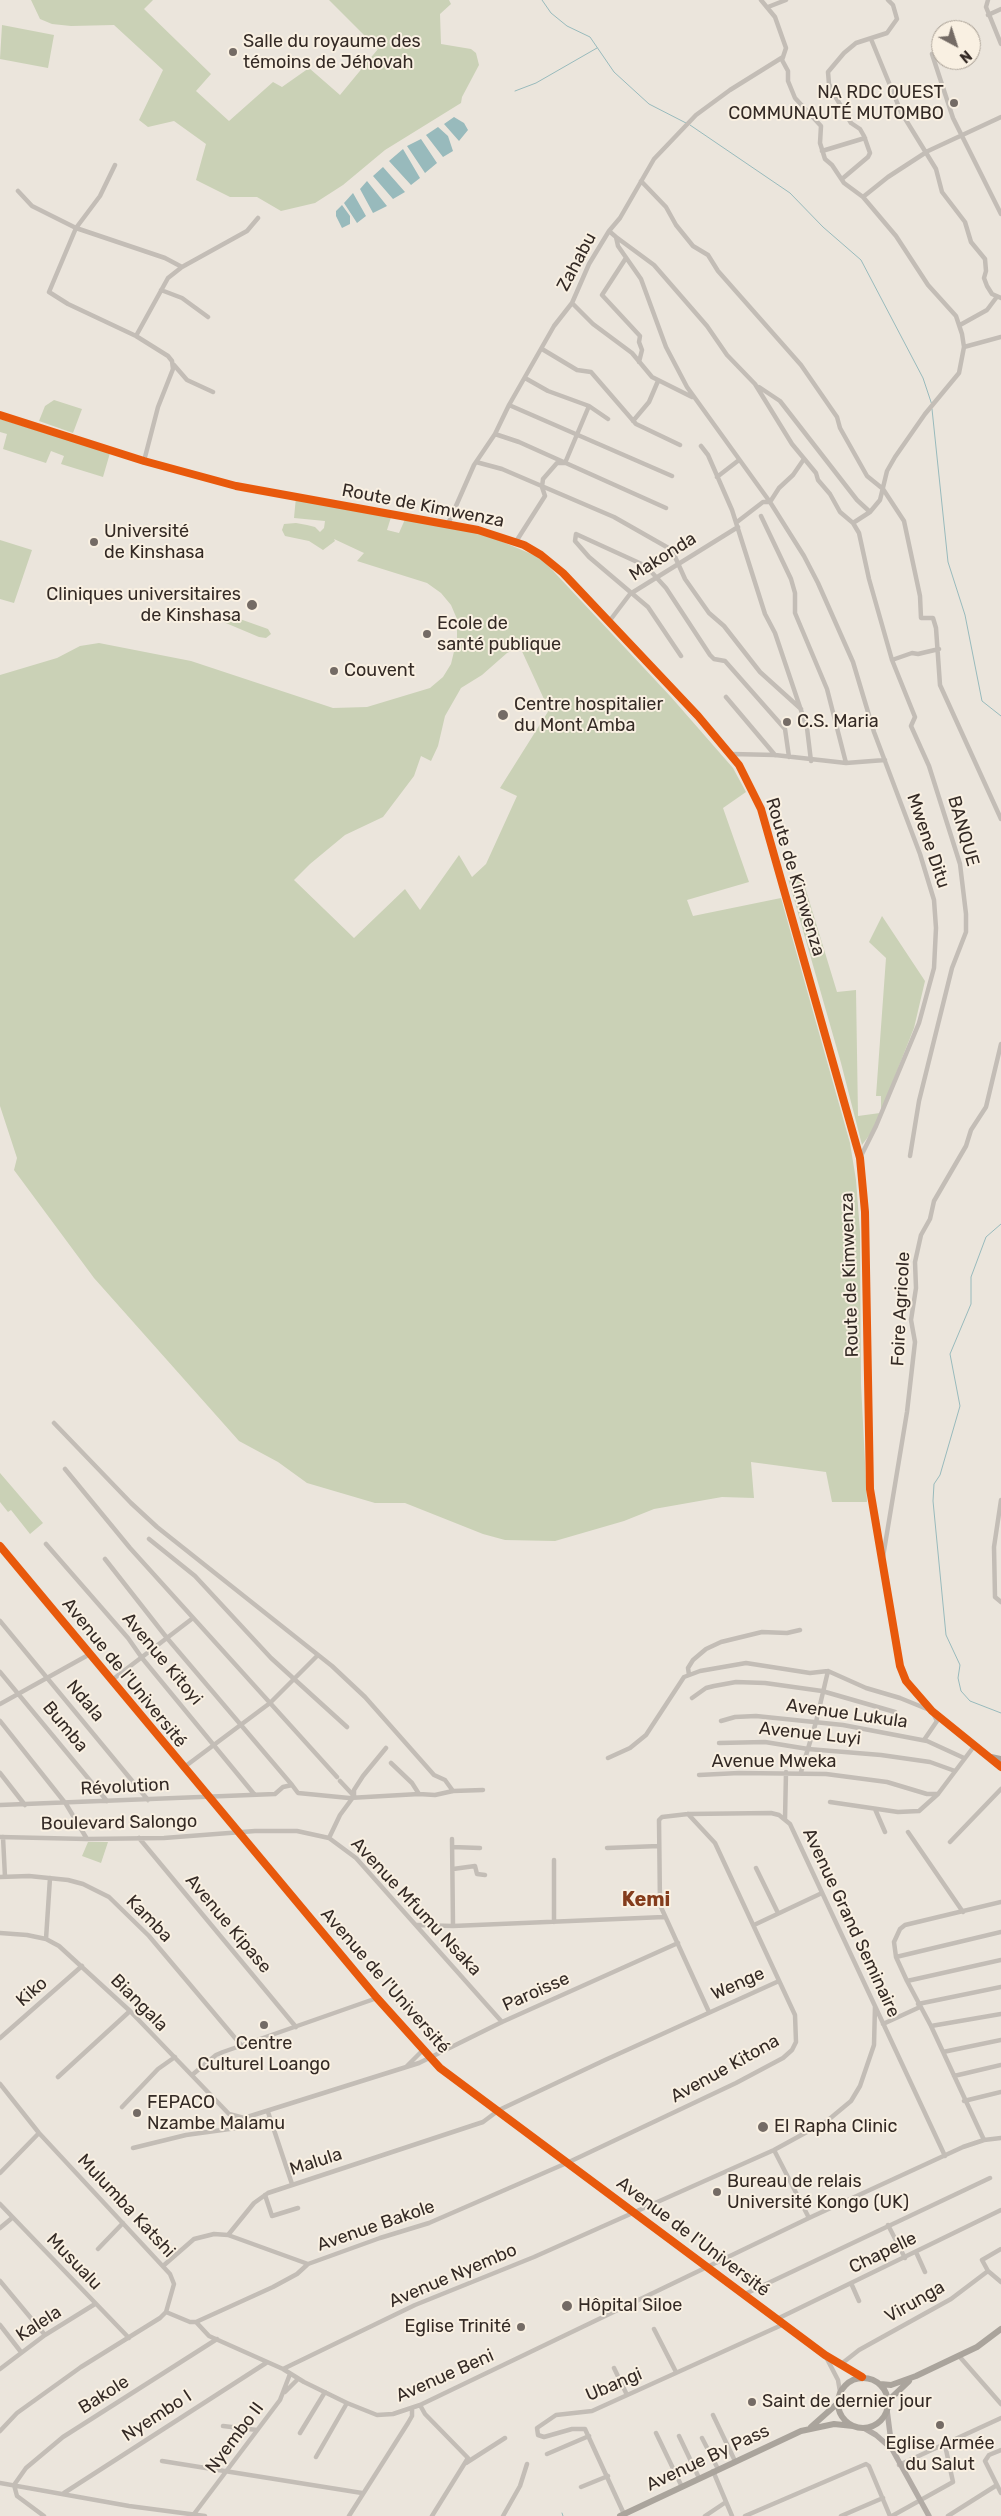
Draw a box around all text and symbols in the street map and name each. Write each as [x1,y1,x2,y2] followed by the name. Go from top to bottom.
[931,20,981,70] north arrow
[243,31,421,74] place label: Salle du royaume des témoins de Jéhovah
[227,46,239,58] marker: Salle du royaume des témoins de Jéhovah
[956,46,975,66] text: N
[728,82,944,125] place label: NA RDC OUEST COMMUNAUTÉ MUTOMBO
[948,97,960,109] marker: NA RDC OUEST COMMUNAUTÉ MUTOMBO
[553,229,601,295] street label: Zahabu
[340,480,506,532] street label: Route de Kimwenza
[104,521,204,564] place label: Université de Kinshasa
[625,528,701,586] street label: Makonda
[88,536,100,548] marker: Université de Kinshasa
[46,584,241,626] place label: Cliniques universitaires de Kinshasa
[245,598,259,612] marker: Cliniques universitaires de Kinshasa
[437,613,561,656] place label: Ecole de santé publique
[421,628,433,640] marker: Ecole de santé publique
[344,660,415,682] place label: Couvent
[328,665,340,677] marker: Couvent
[514,694,663,736] place label: Centre hospitalier du Mont Amba
[496,708,510,722] marker: Centre hospitalier du Mont Amba
[797,711,879,733] place label: C.S. Maria
[781,716,793,728] marker: C.S. Maria
[902,791,954,891] street label: Mwene Ditu
[943,793,983,869] street label: BANQUE
[761,795,829,959] street label: Route de Kimwenza
[836,1192,864,1358] street label: Route de Kimwenza
[887,1251,915,1367] street label: Foire Agricole
[57,1594,191,1752] street label: Avenue de l'Université
[117,1608,207,1710] street label: Avenue Kitoyi
[61,1676,109,1726] street label: Ndala
[785,1695,909,1733] street label: Avenue Lukula
[38,1697,92,1757] street label: Bumba
[758,1718,862,1750] street label: Avenue Luyi
[711,1751,837,1773] street label: Avenue Mweka
[80,1774,170,1800] street label: Révolution
[41,1811,197,1835] street label: Boulevard Salongo
[798,1825,904,2021] street label: Avenue Grand Seminaire
[346,1833,486,1981] street label: Avenue Mfumu Nsaka
[180,1870,276,1978] street label: Avenue Kipase
[622,1888,670,1912] district label: Kemi
[121,1891,177,1947] street label: Kamba
[316,1904,454,2058] street label: Avenue de l'Université
[708,1963,768,2005] street label: Wenge
[499,1968,573,2016] street label: Paroisse
[106,1970,172,2036] street label: Biangala
[12,1973,52,2011] street label: Kiko
[258,2019,270,2031] marker: Centre Culturel Loango
[667,2030,783,2108] street label: Avenue Kitona
[198,2033,330,2076] place label: Centre Culturel Loango
[147,2092,285,2134] place label: FEPACO Nzambe Malamu
[131,2107,143,2119] marker: FEPACO Nzambe Malamu
[774,2116,897,2138] place label: El Rapha Clinic
[756,2120,770,2134] marker: El Rapha Clinic
[287,2143,345,2181] street label: Malula
[73,2150,179,2262] street label: Mulumba Katshi
[727,2171,909,2214] place label: Bureau de relais Université Kongo (UK)
[612,2172,774,2302] street label: Avenue de l'Université
[711,2186,723,2198] marker: Bureau de relais Université Kongo (UK)
[314,2196,438,2256] street label: Avenue Bakole
[846,2227,920,2279] street label: Chapelle
[42,2229,106,2295] street label: Musualu
[386,2239,520,2313] street label: Avenue Nyembo
[881,2276,949,2328] street label: Virunga
[578,2295,682,2317] place label: Hôpital Siloe
[560,2299,574,2313] marker: Hôpital Siloe
[12,2301,66,2347] street label: Kalela
[405,2316,511,2338] place label: Eglise Trinité
[515,2321,527,2333] marker: Eglise Trinité
[393,2345,497,2407] street label: Avenue Beni
[582,2363,646,2407] street label: Ubangi
[75,2371,133,2419] street label: Bakole
[118,2386,196,2446] street label: Nyembo I
[762,2391,932,2413] place label: Saint de dernier jour
[746,2396,758,2408] marker: Saint de dernier jour
[201,2398,269,2478] street label: Nyembo II
[934,2419,946,2431] marker: Eglise Armée du Salut
[643,2420,773,2496] street label: Avenue By Pass
[885,2433,995,2476] place label: Eglise Armée du Salut

